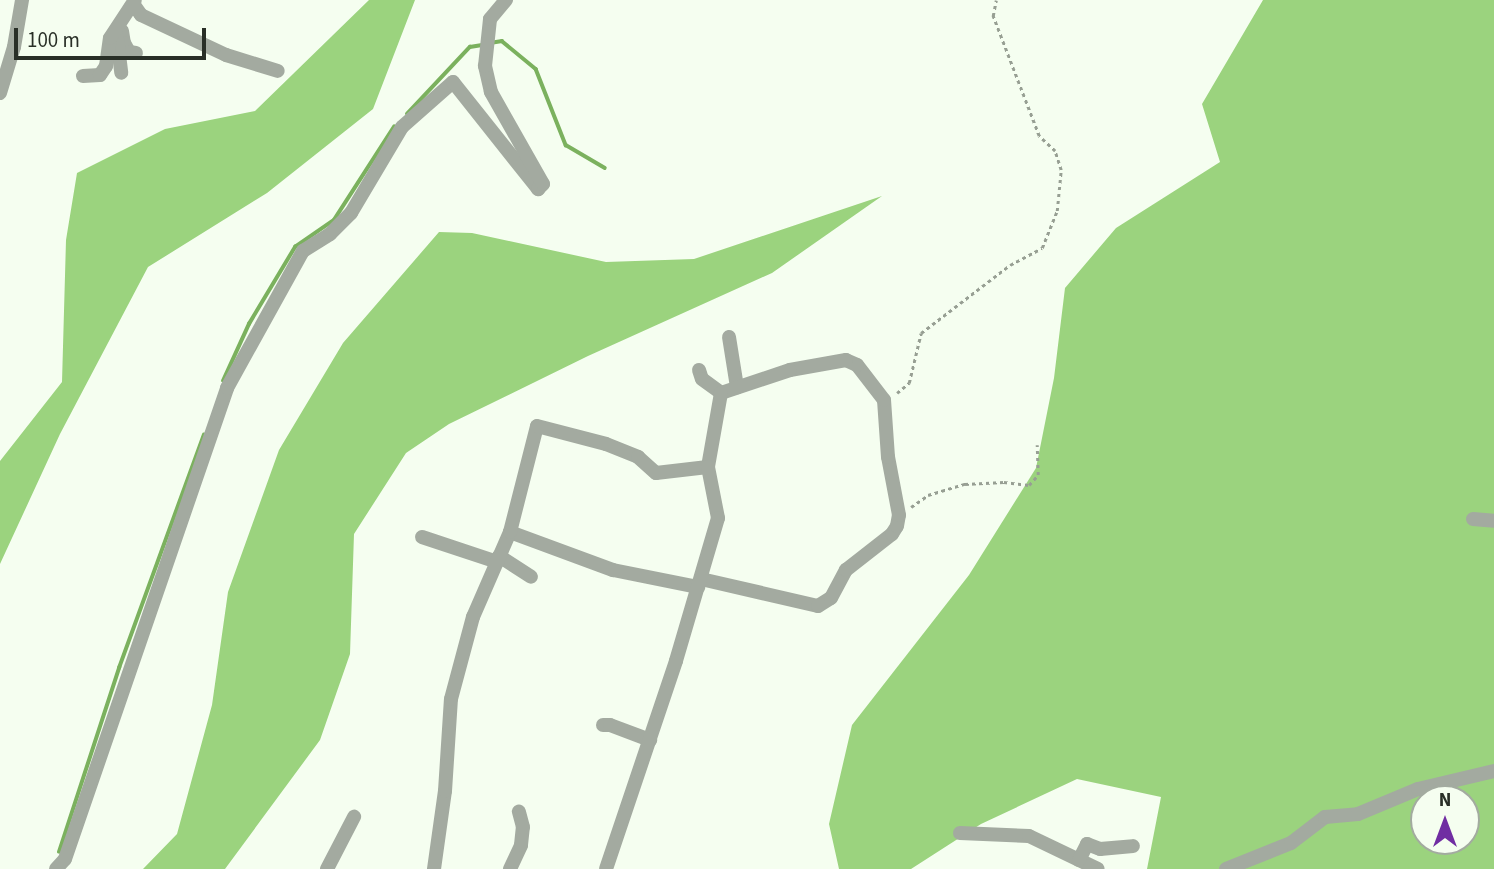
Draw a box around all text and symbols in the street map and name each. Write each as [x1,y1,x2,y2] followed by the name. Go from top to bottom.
[18,14,210,58] scale bar
[27,25,80,55] text: 100 m
[1410,785,1480,855] north arrow
[1439,787,1451,814] text: N

